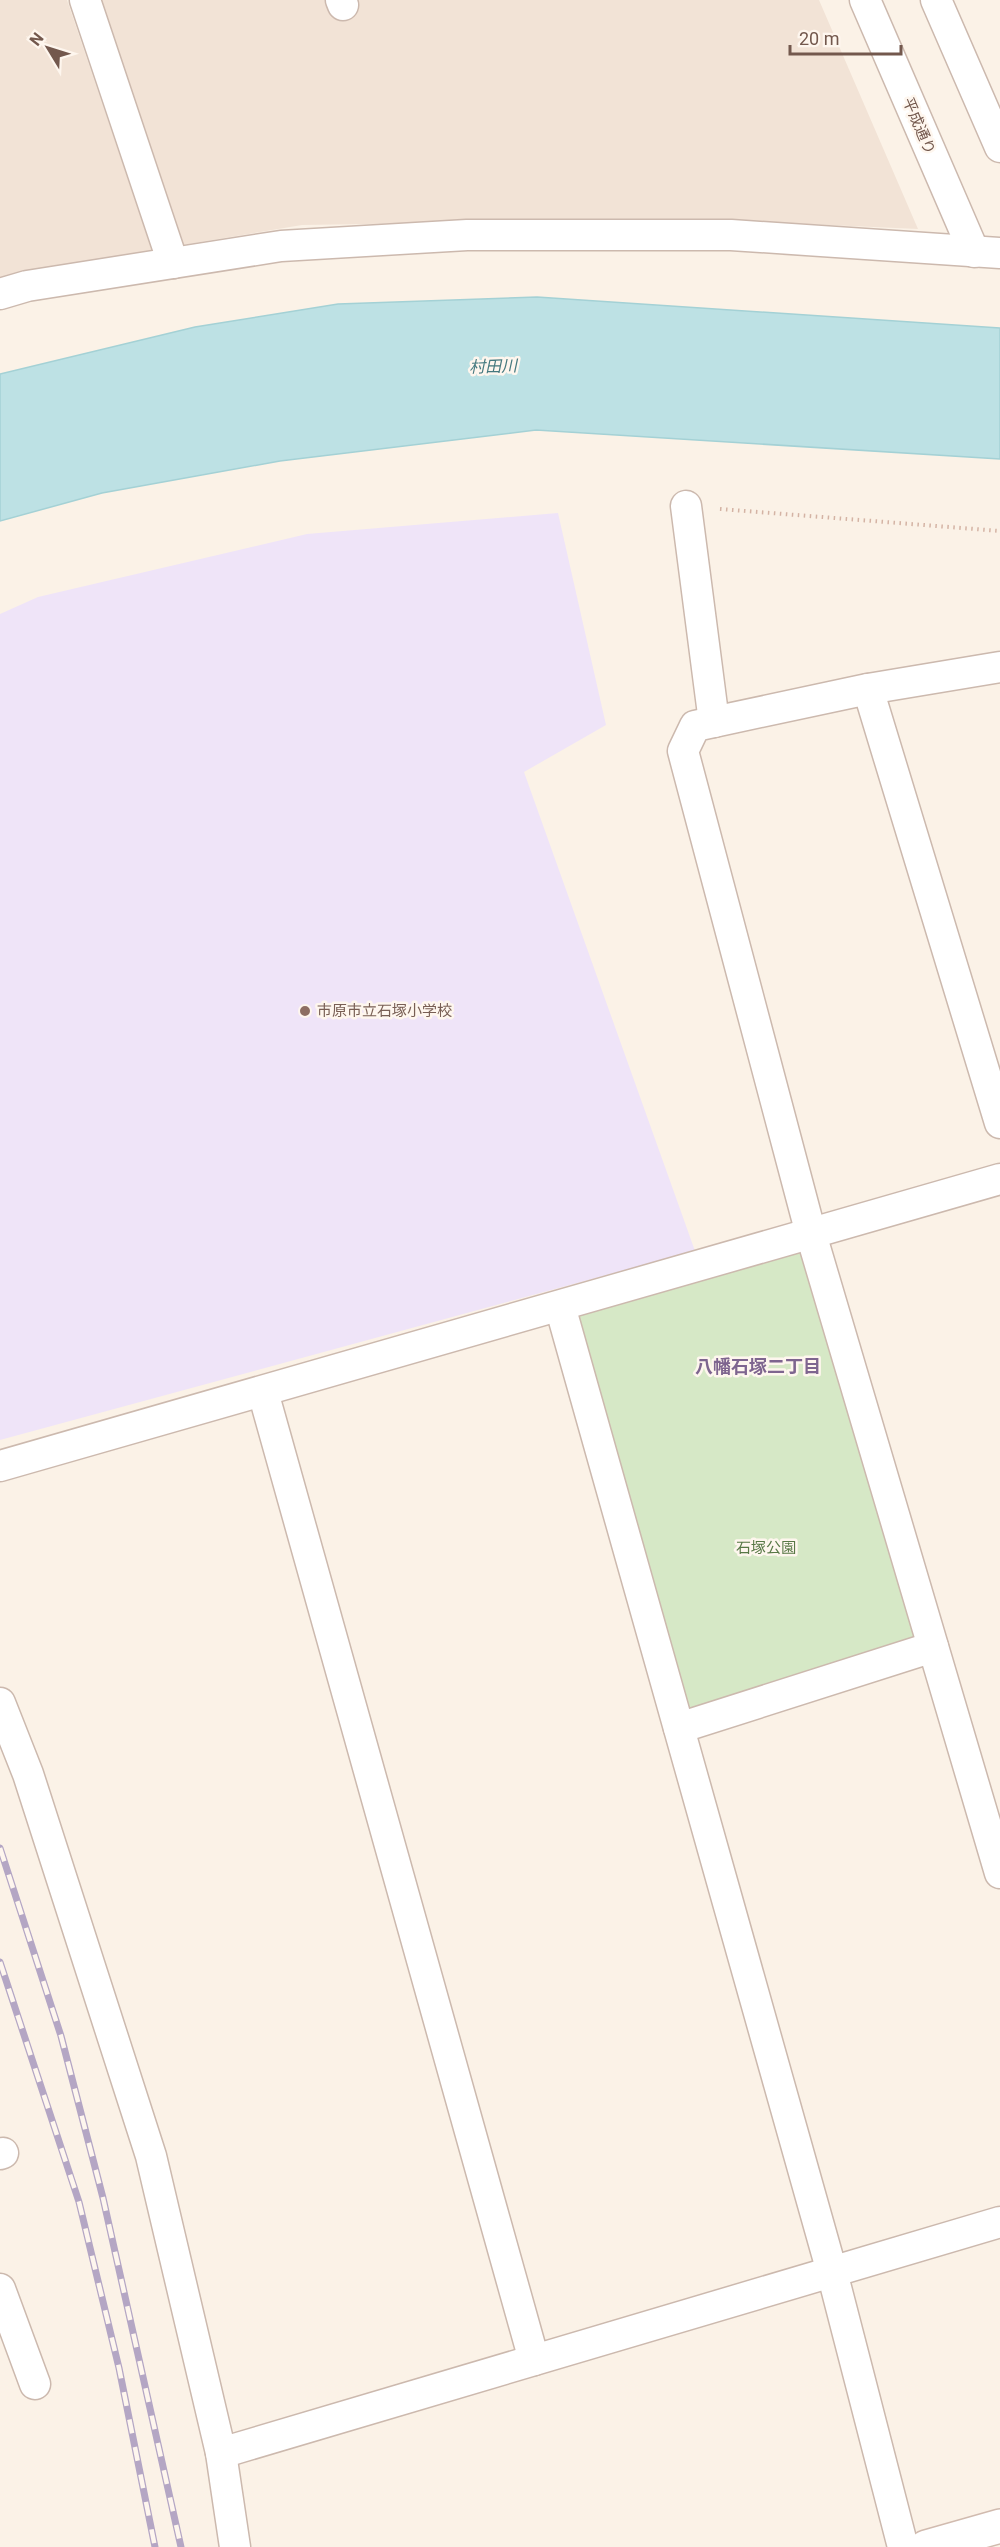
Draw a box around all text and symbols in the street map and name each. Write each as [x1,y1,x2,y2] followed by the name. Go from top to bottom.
[18,18,78,78] north arrow
[790,18,901,56] scale bar
[799,28,839,49] text: 20 m
[26,29,48,49] text: N
[899,95,939,157] street label: 平成通り
[469,356,519,377] water label: 村田川
[317,1002,452,1020] place label: 市原市立石塚小学校
[298,1004,312,1018] marker: 市原市立石塚小学校
[695,1356,821,1377] district label: 八幡石塚二丁目
[736,1539,796,1557] park label: 石塚公園

